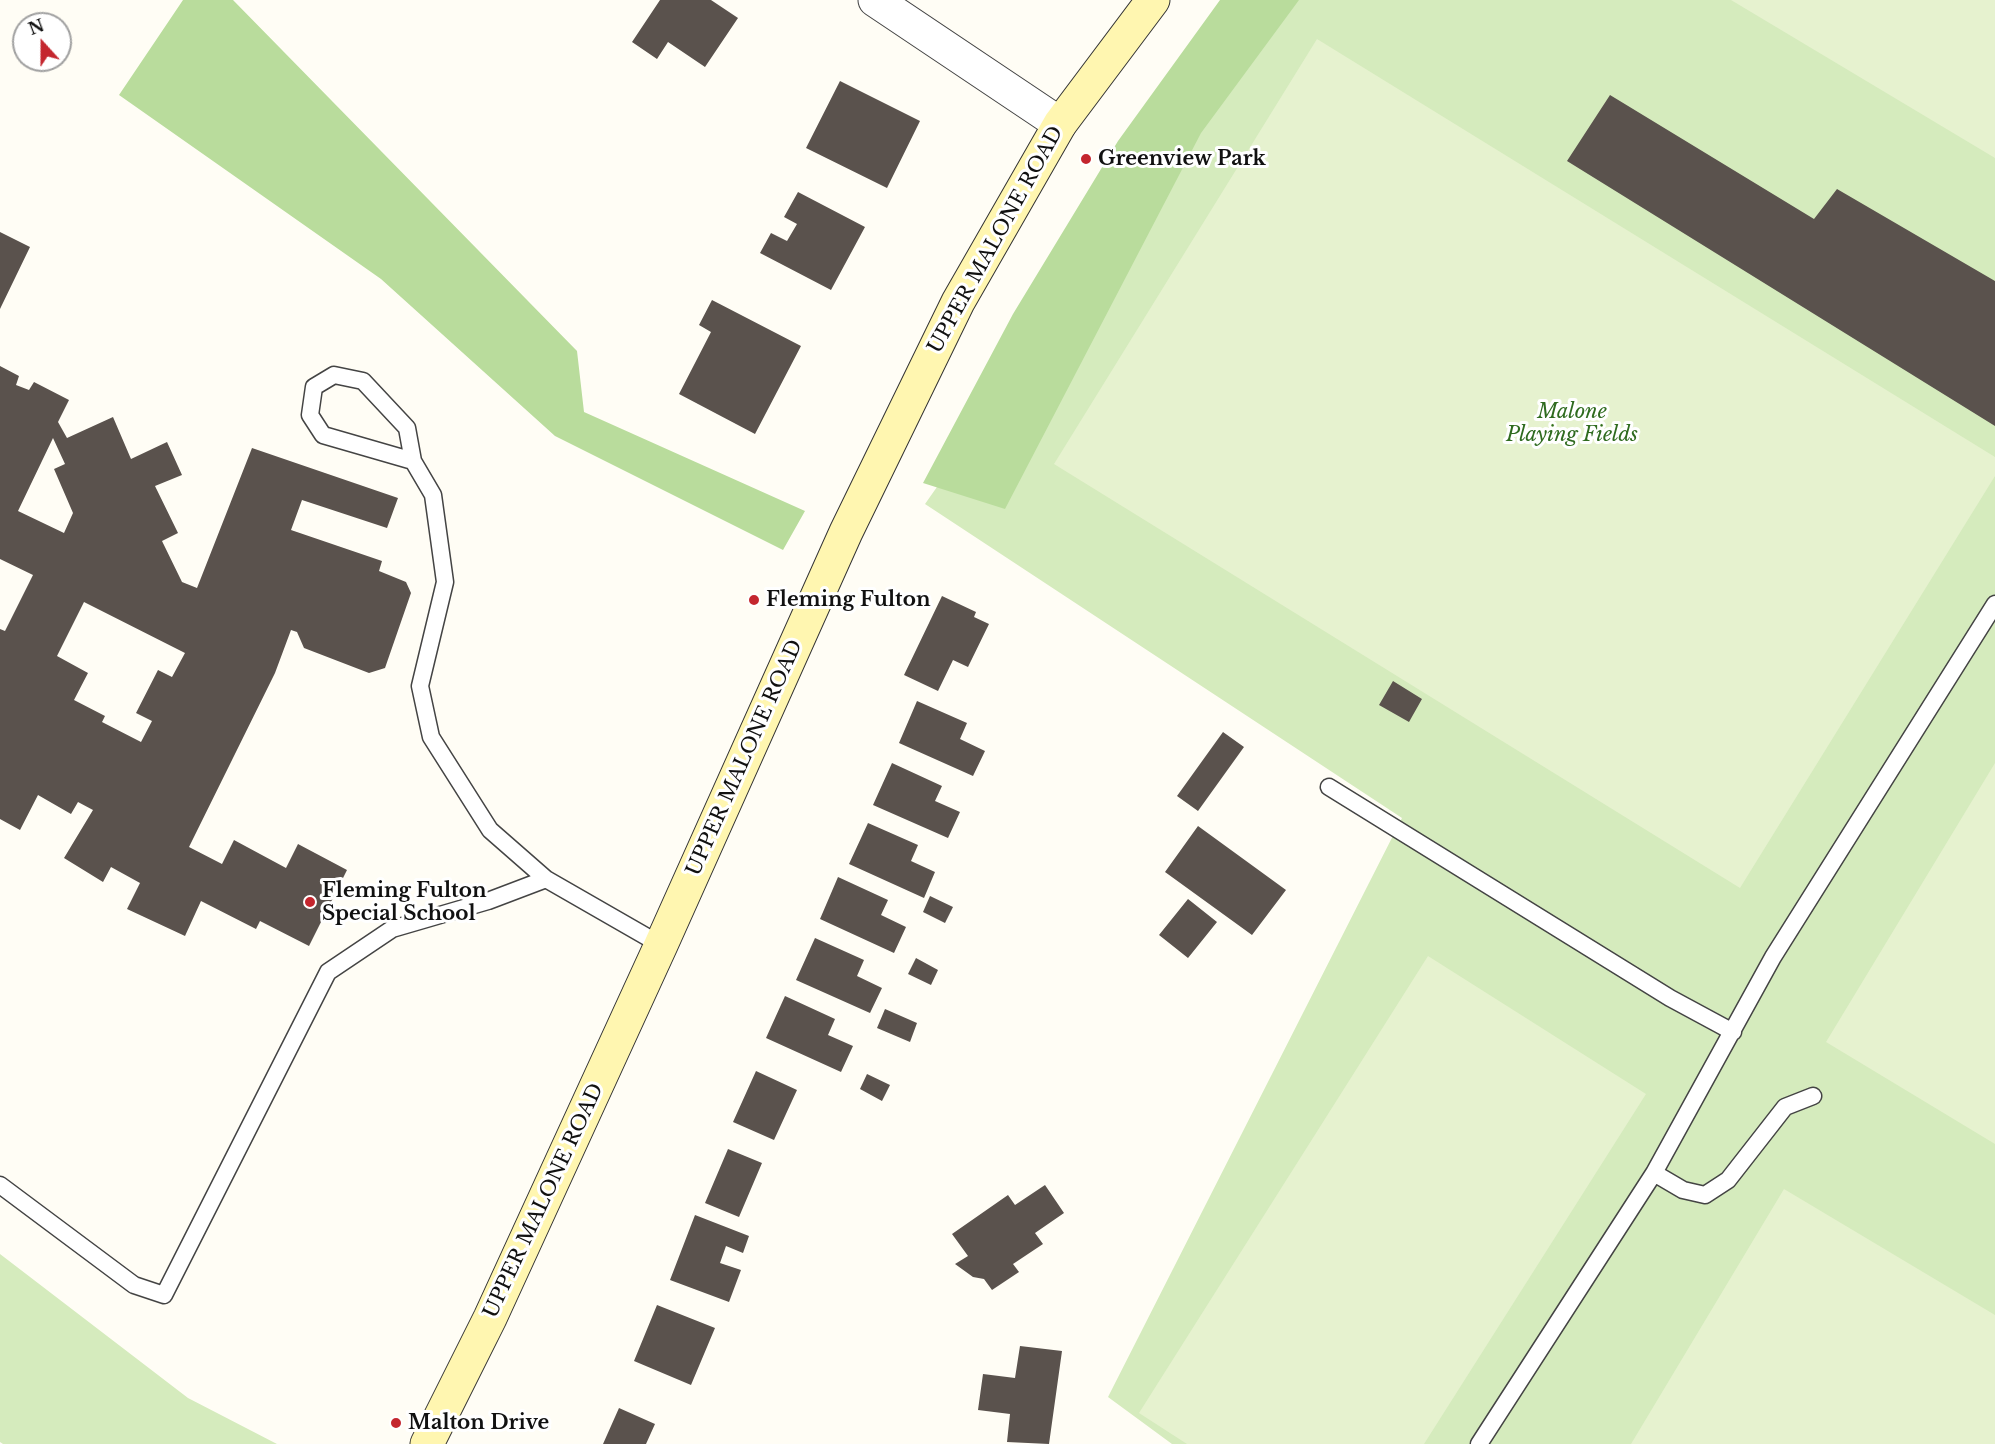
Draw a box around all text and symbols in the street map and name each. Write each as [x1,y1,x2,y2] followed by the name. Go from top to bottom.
[12,12,72,72] north arrow
[26,15,47,39] text: N
[923,122,1069,358] street label: UPPER MALONE ROAD
[1098,147,1266,171] place label: Greenview Park
[1079,152,1093,166] marker: Greenview Park
[1506,400,1638,447] park label: Malone Playing Fields
[766,588,930,612] place label: Fleming Fulton
[747,593,761,607] marker: Fleming Fulton
[682,636,808,880] street label: UPPER MALONE ROAD
[322,879,486,926] place label: Fleming Fulton Special School
[303,895,317,909] marker: Fleming Fulton Special School
[479,1080,609,1322] street label: UPPER MALONE ROAD
[408,1411,549,1435] place label: Malton Drive
[389,1416,403,1430] marker: Malton Drive

